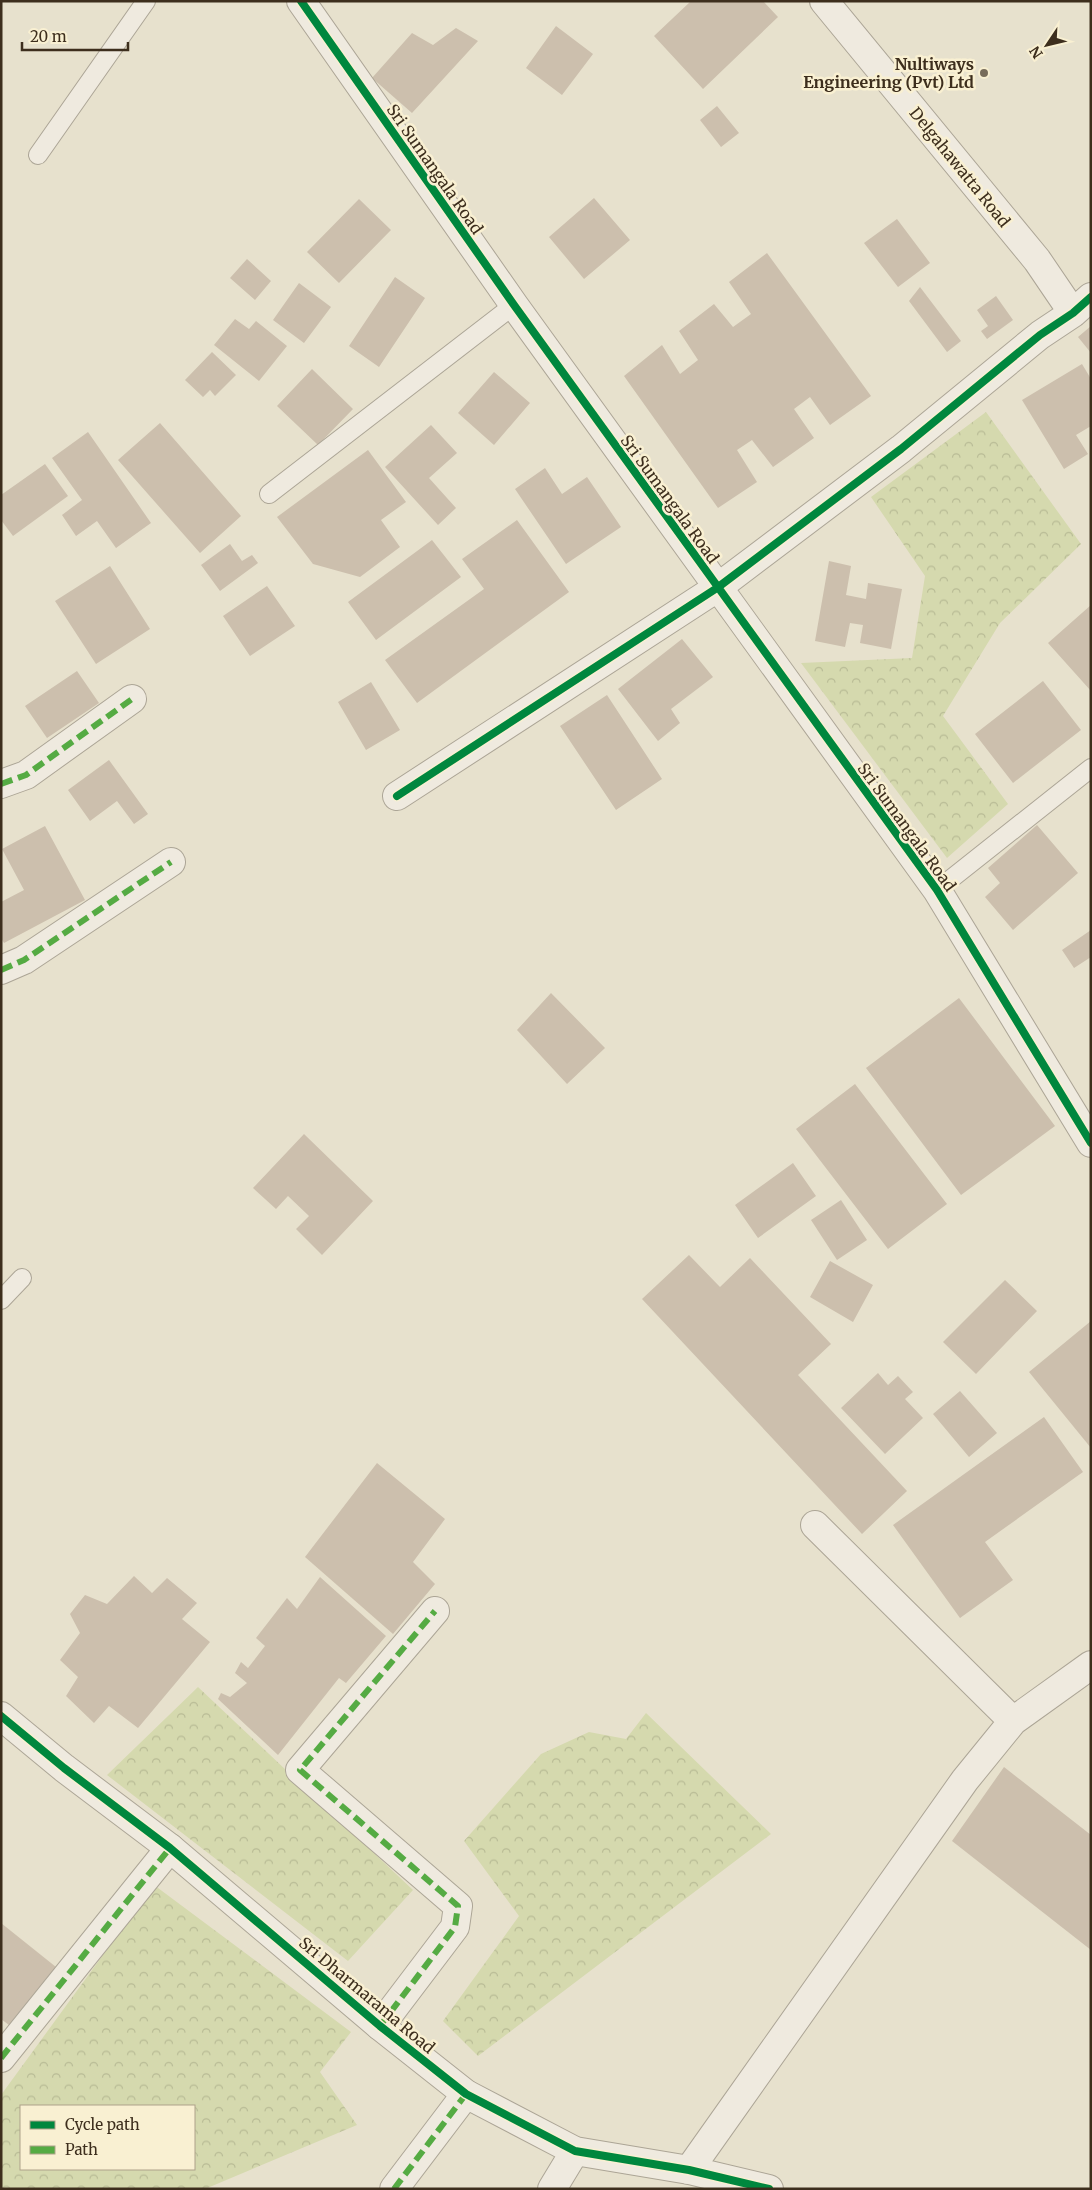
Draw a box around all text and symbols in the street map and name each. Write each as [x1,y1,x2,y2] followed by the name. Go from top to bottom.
[22,20,129,52] scale bar
[1022,20,1072,70] north arrow
[30,27,67,46] text: 20 m
[1026,43,1047,62] text: N
[803,54,974,92] place label: Nultiways Engineering (Pvt) Ltd
[978,67,990,79] marker: Nultiways Engineering (Pvt) Ltd
[383,100,488,238] street label: Sri Sumangala Road
[905,103,1015,231] street label: Delgahawatta Road
[617,431,724,567] street label: Sri Sumangala Road
[854,759,961,895] street label: Sri Sumangala Road
[295,1932,439,2058] street label: Sri Dharmarama Road
[20,2105,195,2170] legend
[65,2115,140,2134] text: Cycle path
[65,2140,98,2159] text: Path

